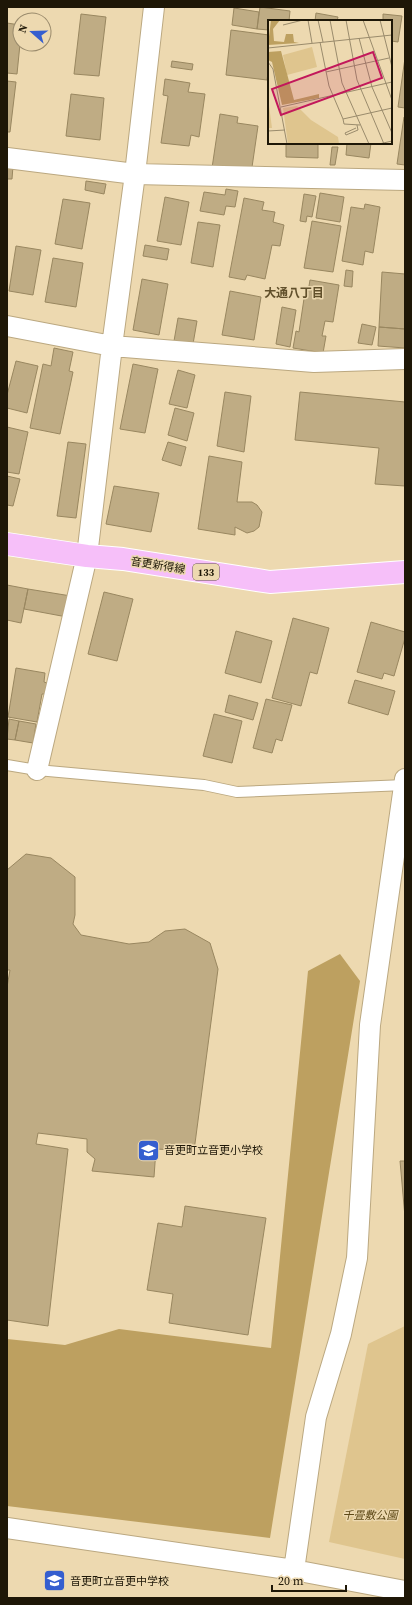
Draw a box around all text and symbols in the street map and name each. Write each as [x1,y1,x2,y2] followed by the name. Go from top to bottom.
[12,12,52,52] north arrow
[268,20,392,144] inset map
[15,22,31,35] text: N
[264,285,324,301] district label: 大通八丁目
[130,554,186,577] street label: 音更新得線
[193,564,219,580] road number: 133
[136,1137,162,1163] school or university icon: 音更町立音更小学校
[164,1143,263,1158] place label: 音更町立音更小学校
[343,1508,399,1523] park label: 千畳敷公園
[272,1567,346,1593] scale bar
[42,1568,68,1594] school or university icon: 音更町立音更中学校
[278,1573,304,1589] text: 20 m
[70,1574,169,1589] place label: 音更町立音更中学校

